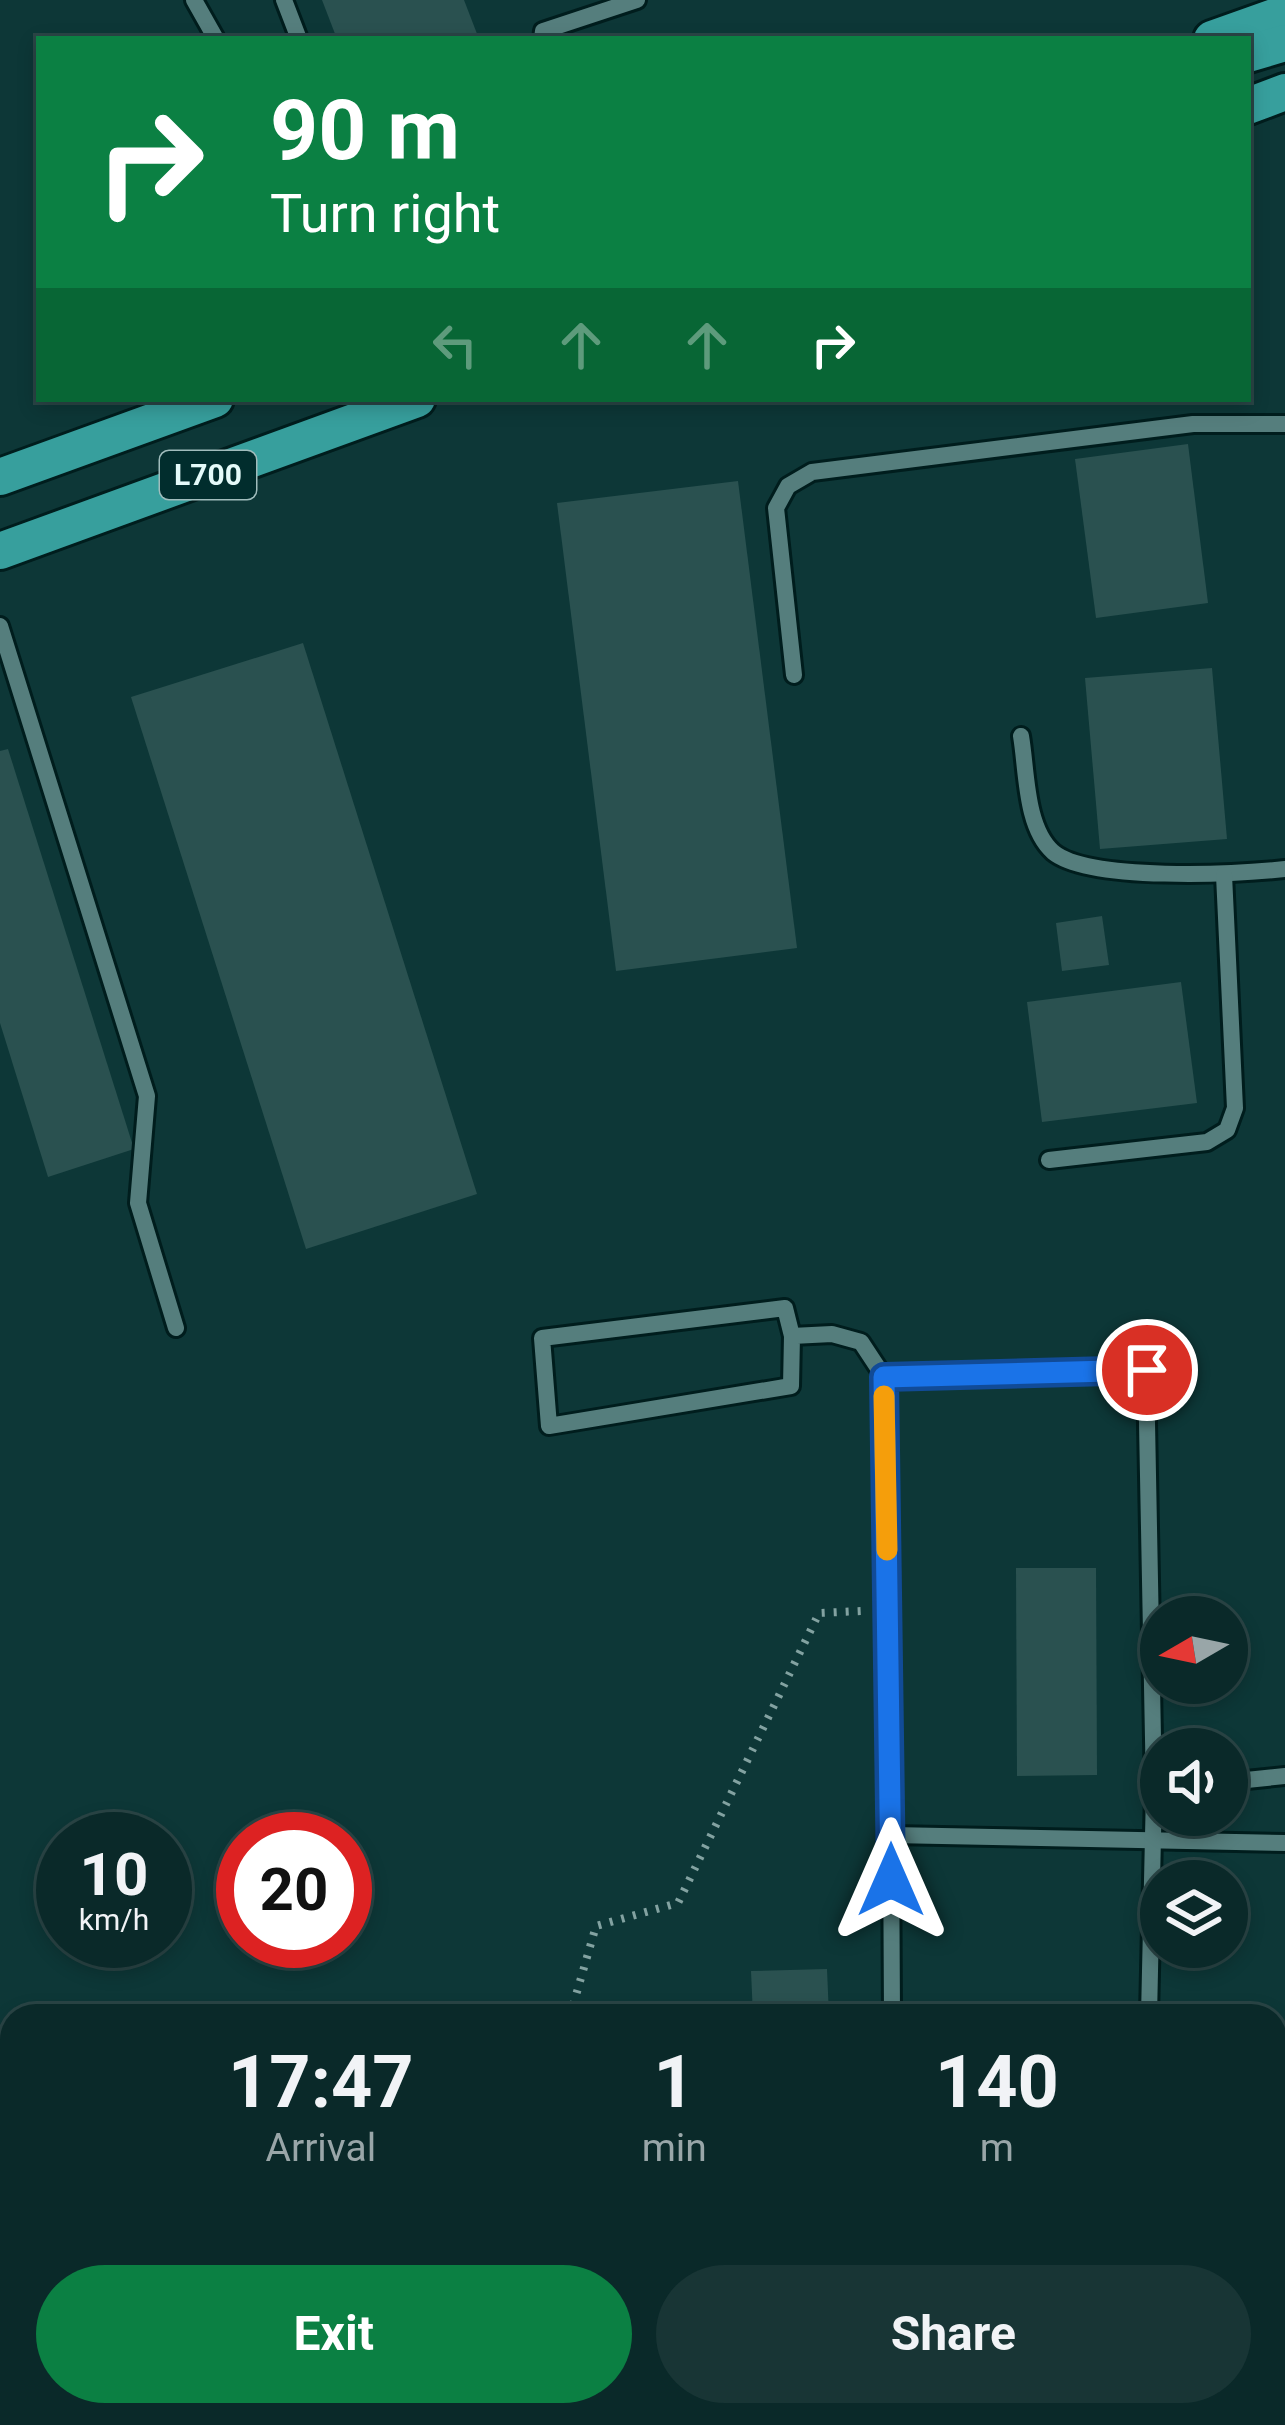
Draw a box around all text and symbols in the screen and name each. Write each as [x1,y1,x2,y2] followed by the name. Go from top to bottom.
[270,81,460,180] text: 90 m
[72,84,228,240] icon: right
[270,182,500,245] text: Turn right
[422,312,488,378] icon: left
[548,312,614,378] icon: ahead
[674,312,740,378] icon: ahead
[800,312,866,378] icon: right
[160,451,256,499] road number: L700
[1096,1319,1198,1421] pin
[1114,1337,1180,1403] icon: arrive
[1140,1596,1248,1704] north arrow
[1140,1596,1248,1968] map controls
[1140,1728,1248,1836] button: sound
[216,1812,372,1968] speed limit sign: 20
[828,1817,954,1943] position arrow
[80,1839,148,1910] text: 10
[1140,1860,1248,1968] button: layers
[79,1902,149,1937] text: km/h
[228,2040,414,2125] text: 17:47
[654,2040,695,2125] text: 1
[935,2040,1059,2125] text: 140
[265,2125,376,2171] text: Arrival
[642,2125,707,2171] text: min
[980,2125,1014,2171] text: m
[36,2265,632,2403] button: Exit
[656,2265,1251,2403] button: Share

